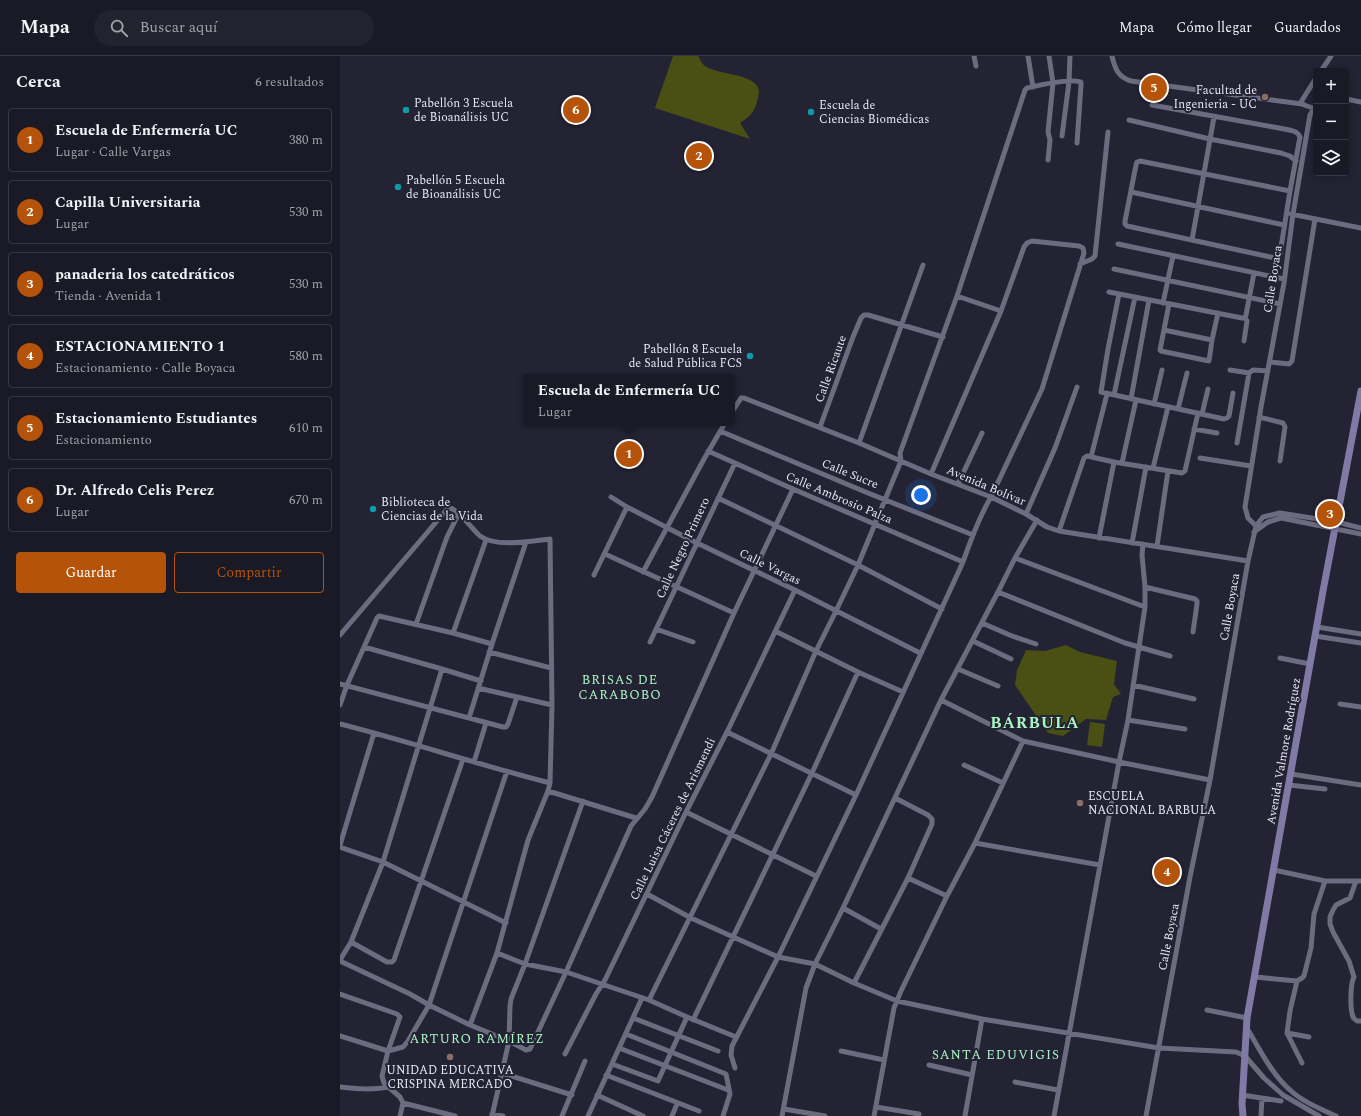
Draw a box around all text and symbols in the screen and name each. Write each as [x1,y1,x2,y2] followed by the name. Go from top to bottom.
[94,10,374,46] search box
[20,13,70,42] text: Mapa
[140,16,218,39] text: Buscar aquí
[108,17,130,39] icon: search
[1119,17,1154,38] text: Mapa
[1176,17,1252,38] text: Cómo llegar
[1274,17,1341,38] text: Guardados
[1313,68,1349,176] map controls
[1313,68,1349,104] button: +
[16,69,61,95] text: Cerca
[255,72,324,92] text: 6 resultados
[1141,73,1167,103] pin: 5
[1173,81,1257,114] place label: Facultad de Ingenieria - UC
[1260,92,1270,102] marker: Facultad de Ingenieria - UC
[414,94,513,127] place label: Pabellón 3 Escuela de Bioanálisis UC
[563,95,589,125] pin: 6
[819,96,929,129] place label: Escuela de Ciencias Biomédicas
[1313,104,1349,140] button: −
[401,105,411,115] marker: Pabellón 3 Escuela de Bioanálisis UC
[806,107,816,117] marker: Escuela de Ciencias Biomédicas
[55,119,237,142] text: Escuela de Enfermería UC
[26,130,34,150] text: 1
[289,130,323,150] text: 380 m
[1313,140,1349,176] button: layers
[686,141,712,171] pin: 2
[55,142,171,162] text: Lugar · Calle Vargas
[406,171,505,204] place label: Pabellón 5 Escuela de Bioanálisis UC
[393,182,403,192] marker: Pabellón 5 Escuela de Bioanálisis UC
[55,191,200,214] text: Capilla Universitaria
[26,202,34,222] text: 2
[289,202,323,222] text: 530 m
[55,214,89,234] text: Lugar
[1258,244,1288,314] street label: Calle Boyaca
[55,263,235,286] text: panaderia los catedráticos
[26,274,34,294] text: 3
[289,274,323,294] text: 530 m
[55,286,162,306] text: Tienda · Avenida 1
[810,332,852,405] street label: Calle Ricaute
[55,335,225,358] text: ESTACIONAMIENTO 1
[629,340,742,373] place label: Pabellón 8 Escuela de Salud Pública FCS
[26,346,34,366] text: 4
[289,346,323,366] text: 580 m
[745,351,755,361] marker: Pabellón 8 Escuela de Salud Pública FCS
[55,358,235,378] text: Estacionamiento · Calle Boyaca
[523,374,735,426] popup
[538,379,720,402] text: Escuela de Enfermería UC
[538,402,572,422] text: Lugar
[55,407,257,430] text: Estacionamiento Estudiantes
[26,418,34,438] text: 5
[289,418,323,438] text: 610 m
[55,430,152,450] text: Estacionamiento
[616,439,642,469] pin: 1
[819,454,881,494] street label: Calle Sucre
[943,461,1029,511] street label: Avenida Bolívar
[783,467,895,529] street label: Calle Ambrosio Palza
[55,479,214,502] text: Dr. Alfredo Celis Perez
[911,485,931,505] your location
[26,490,34,510] text: 6
[289,490,323,510] text: 670 m
[381,493,483,526] place label: Biblioteca de Ciencias de la Vida
[651,494,715,602] street label: Calle Negro Primero
[1317,499,1343,529] pin: 3
[55,502,89,522] text: Lugar
[368,504,378,514] marker: Biblioteca de Ciencias de la Vida
[736,544,804,590] street label: Calle Vargas
[16,552,166,593] button: Guardar
[174,552,324,593] button: Compartir
[1215,572,1245,642] street label: Calle Boyaca
[578,670,662,705] district label: BRISAS DE CARABOBO
[1262,676,1306,826] street label: Avenida Valmore Rodríguez
[990,711,1080,735] district label: BÁRBULA
[625,734,721,904] street label: Calle Luisa Cáceres de Arismendi
[1088,787,1216,820] place label: ESCUELA NACIONAL BARBULA
[1075,798,1085,808] marker: ESCUELA NACIONAL BARBULA
[1154,857,1180,887] pin: 4
[1153,902,1185,972] street label: Calle Boyaca
[409,1029,545,1049] district label: ARTURO RAMÍREZ
[932,1045,1060,1065] district label: SANTA EDUVIGIS
[445,1052,455,1062] marker: UNIDAD EDUCATIVA CRISPINA MERCADO
[386,1061,514,1094] place label: UNIDAD EDUCATIVA CRISPINA MERCADO

